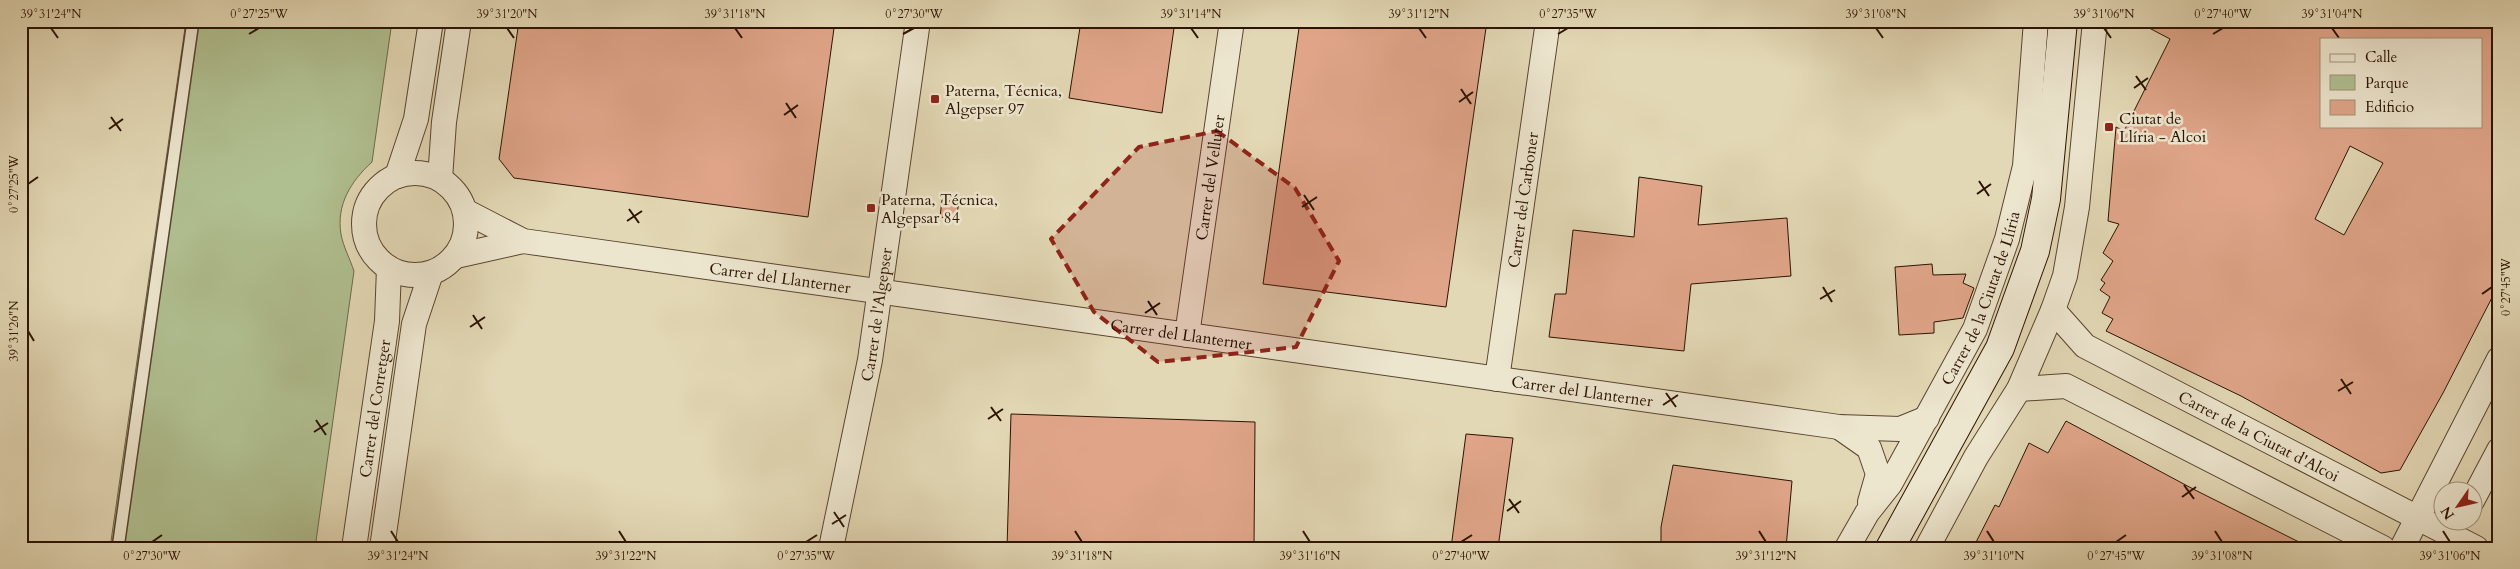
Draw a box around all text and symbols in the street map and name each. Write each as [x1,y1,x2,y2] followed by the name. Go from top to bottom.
[21,6,82,22] text: 39°31'24"N
[230,6,289,22] text: 0°27'25"W
[477,6,538,22] text: 39°31'20"N
[705,6,766,22] text: 39°31'18"N
[885,6,944,22] text: 0°27'30"W
[1161,6,1222,22] text: 39°31'14"N
[1389,6,1450,22] text: 39°31'12"N
[1539,6,1598,22] text: 0°27'35"W
[1846,6,1907,22] text: 39°31'08"N
[2074,6,2135,22] text: 39°31'06"N
[2194,6,2253,22] text: 0°27'40"W
[2302,6,2363,22] text: 39°31'04"N
[2320,38,2482,128] legend
[2365,47,2398,67] text: Calle
[2365,73,2409,93] text: Parque
[945,80,1062,120] place label: Paterna, Técnica, Algepser 97
[929,93,941,105] marker: Paterna, Técnica, Algepser 97
[2365,97,2414,117] text: Edificio
[2119,108,2207,148] place label: Ciutat de Llíria - Alcoi
[1191,113,1230,242] street label: Carrer del Velluter
[2103,121,2115,133] marker: Ciutat de Llíria - Alcoi
[1503,130,1544,269] street label: Carrer del Carboner
[6,154,22,213] text: 0°27'25"W
[881,189,998,229] place label: Paterna, Técnica, Algepsar 84
[865,202,877,214] marker: Paterna, Técnica, Algepsar 84
[1936,209,2025,389] street label: Carrer de la Ciutat de Llíria
[856,246,898,383] street label: Carrer de l'Algepser
[708,257,852,299] street label: Carrer del Llanterner
[2498,257,2514,316] text: 0°27'45"W
[6,300,22,361] text: 39°31'26"N
[1109,314,1253,356] street label: Carrer del Llanterner
[354,338,396,479] street label: Carrer del Corretger
[1510,371,1654,413] street label: Carrer del Llanterner
[2174,386,2343,488] street label: Carrer de la Ciutat d'Alcoi
[2432,482,2482,532] north arrow
[2436,503,2459,523] text: N
[123,548,182,564] text: 0°27'30"W
[368,548,429,564] text: 39°31'24"N
[596,548,657,564] text: 39°31'22"N
[777,548,836,564] text: 0°27'35"W
[1052,548,1113,564] text: 39°31'18"N
[1280,548,1341,564] text: 39°31'16"N
[1432,548,1491,564] text: 0°27'40"W
[1736,548,1797,564] text: 39°31'12"N
[1964,548,2025,564] text: 39°31'10"N
[2087,548,2146,564] text: 0°27'45"W
[2192,548,2253,564] text: 39°31'08"N
[2420,548,2481,564] text: 39°31'06"N

